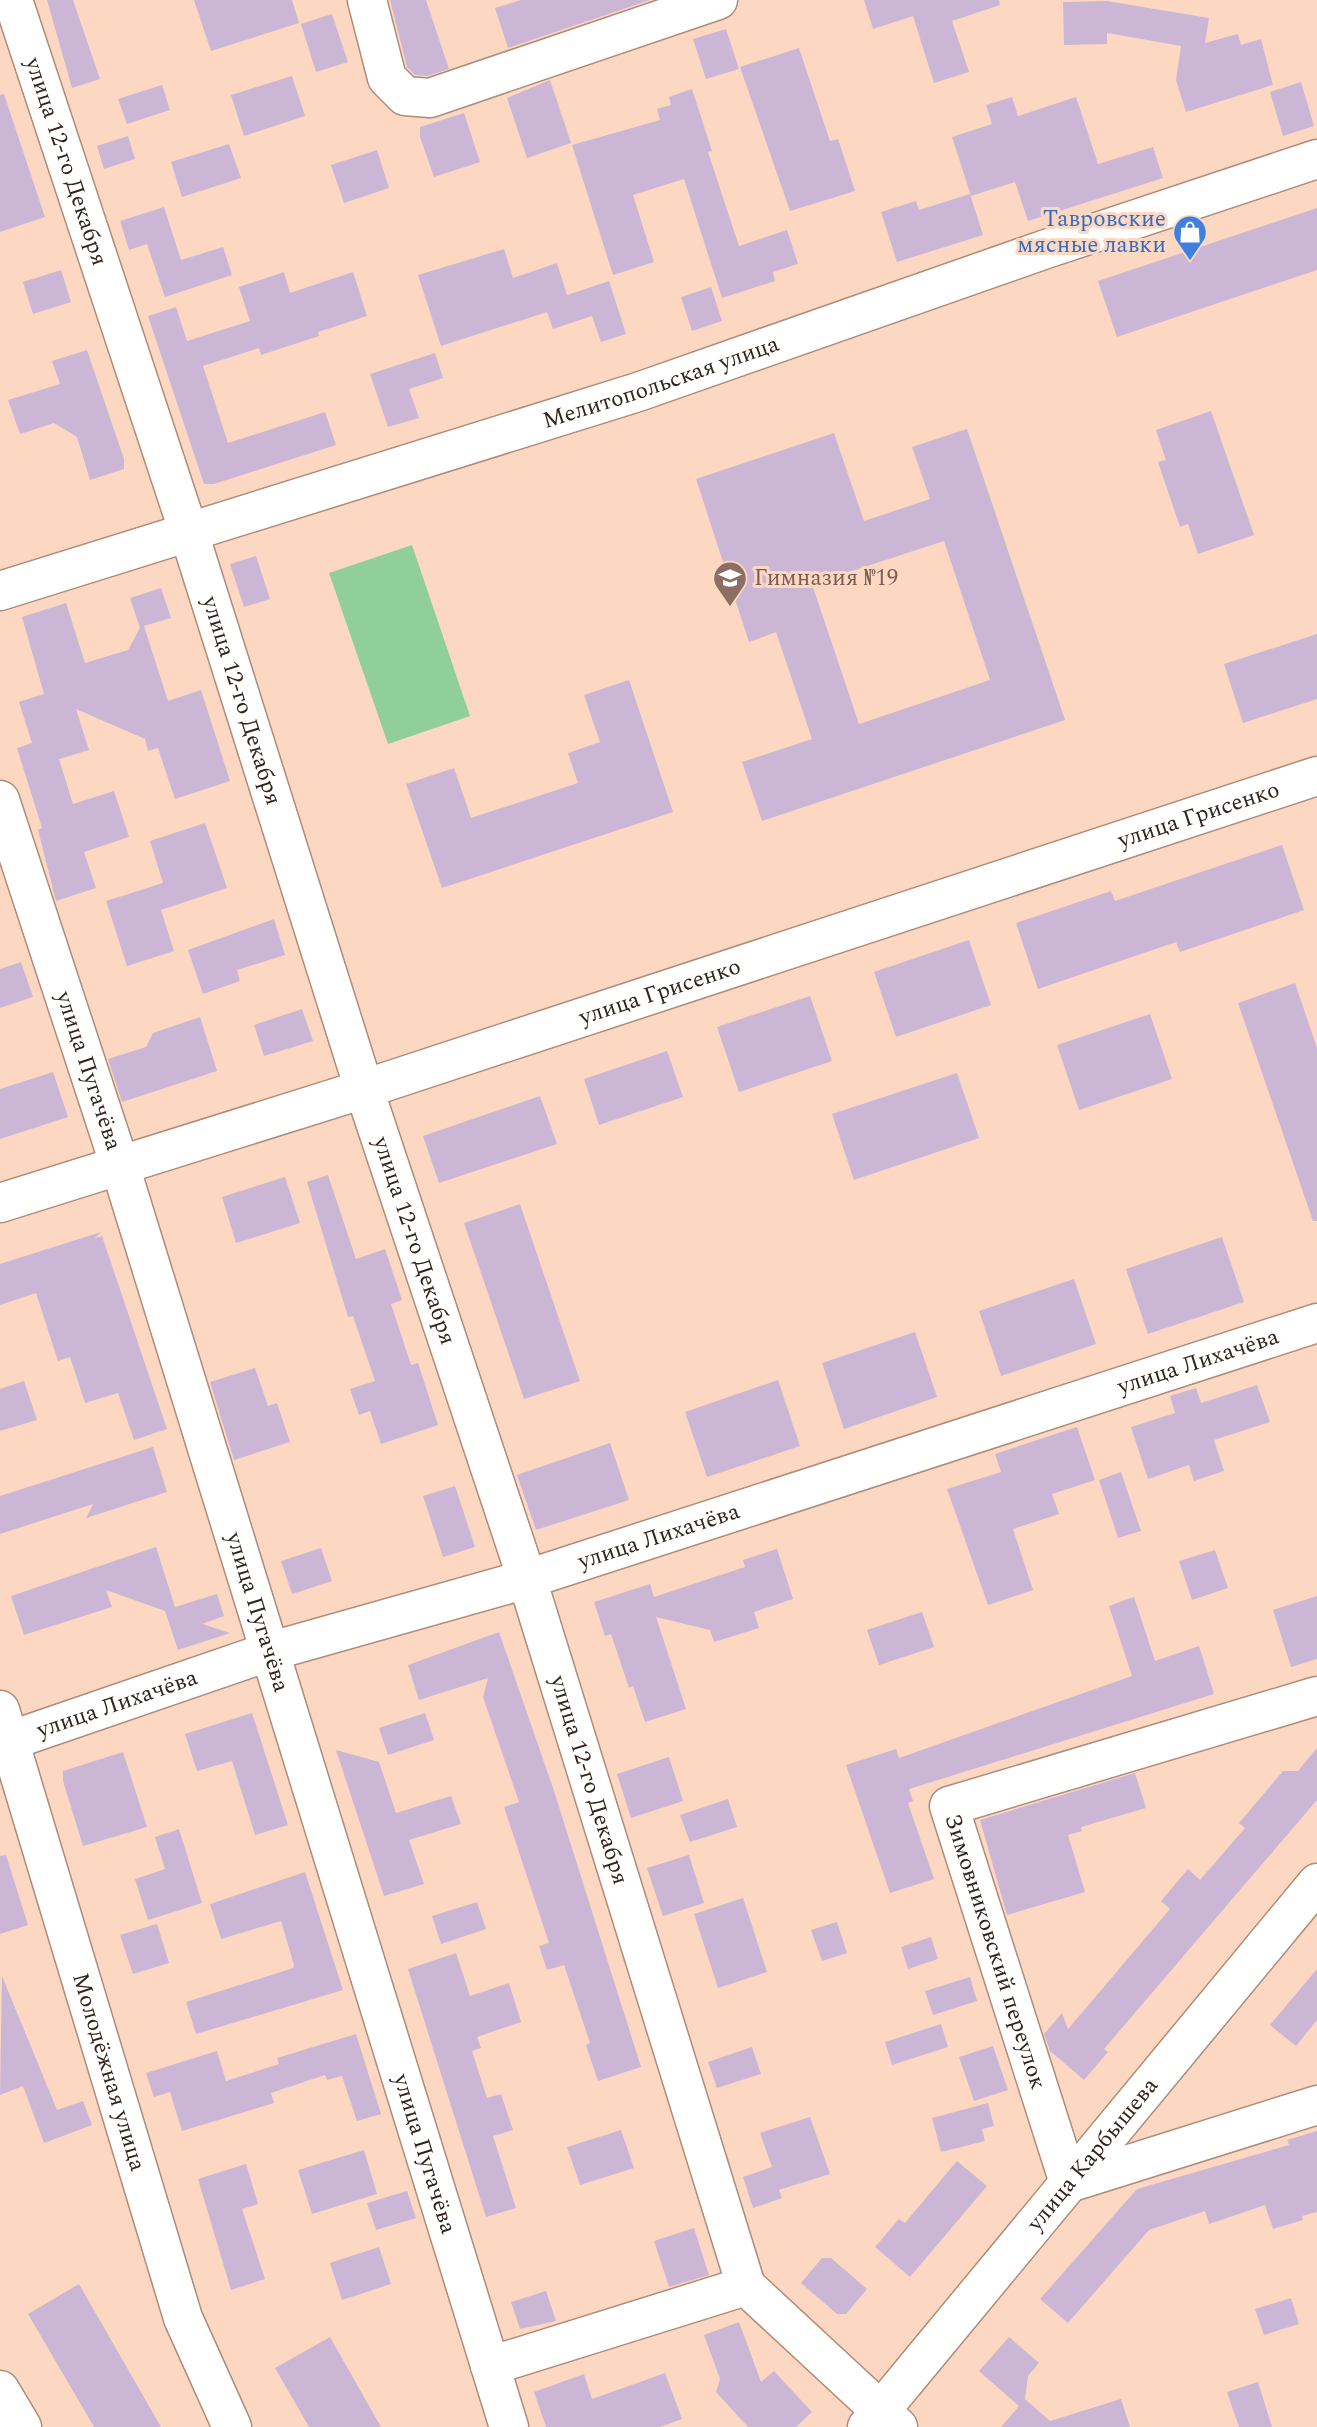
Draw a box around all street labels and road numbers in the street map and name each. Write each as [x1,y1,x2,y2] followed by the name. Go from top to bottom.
[15,52,117,270] street label: улица 12-го Декабря
[538,326,784,438] street label: Мелитопольская улица
[192,591,291,810] street label: улица 12-го Декабря
[1112,772,1284,858] street label: улица Грисенко
[574,949,745,1035] street label: улица Грисенко
[46,986,131,1155] street label: улица Пугачёва
[363,1131,465,1349] street label: улица 12-го Декабря
[1112,1319,1283,1404] street label: улица Лихачёва
[573,1494,744,1579] street label: улица Лихачёва
[216,1527,299,1696] street label: улица Пугачёва
[31,1660,202,1748] street label: улица Лихачёва
[540,1670,638,1889] street label: улица 12-го Декабря
[935,1809,1056,2094] street label: Зимовниковский переулок
[63,1969,155,2175] street label: Молодёжная улица
[383,2069,466,2238] street label: улица Пугачёва
[1018,2070,1167,2240] street label: улица Карбышева

